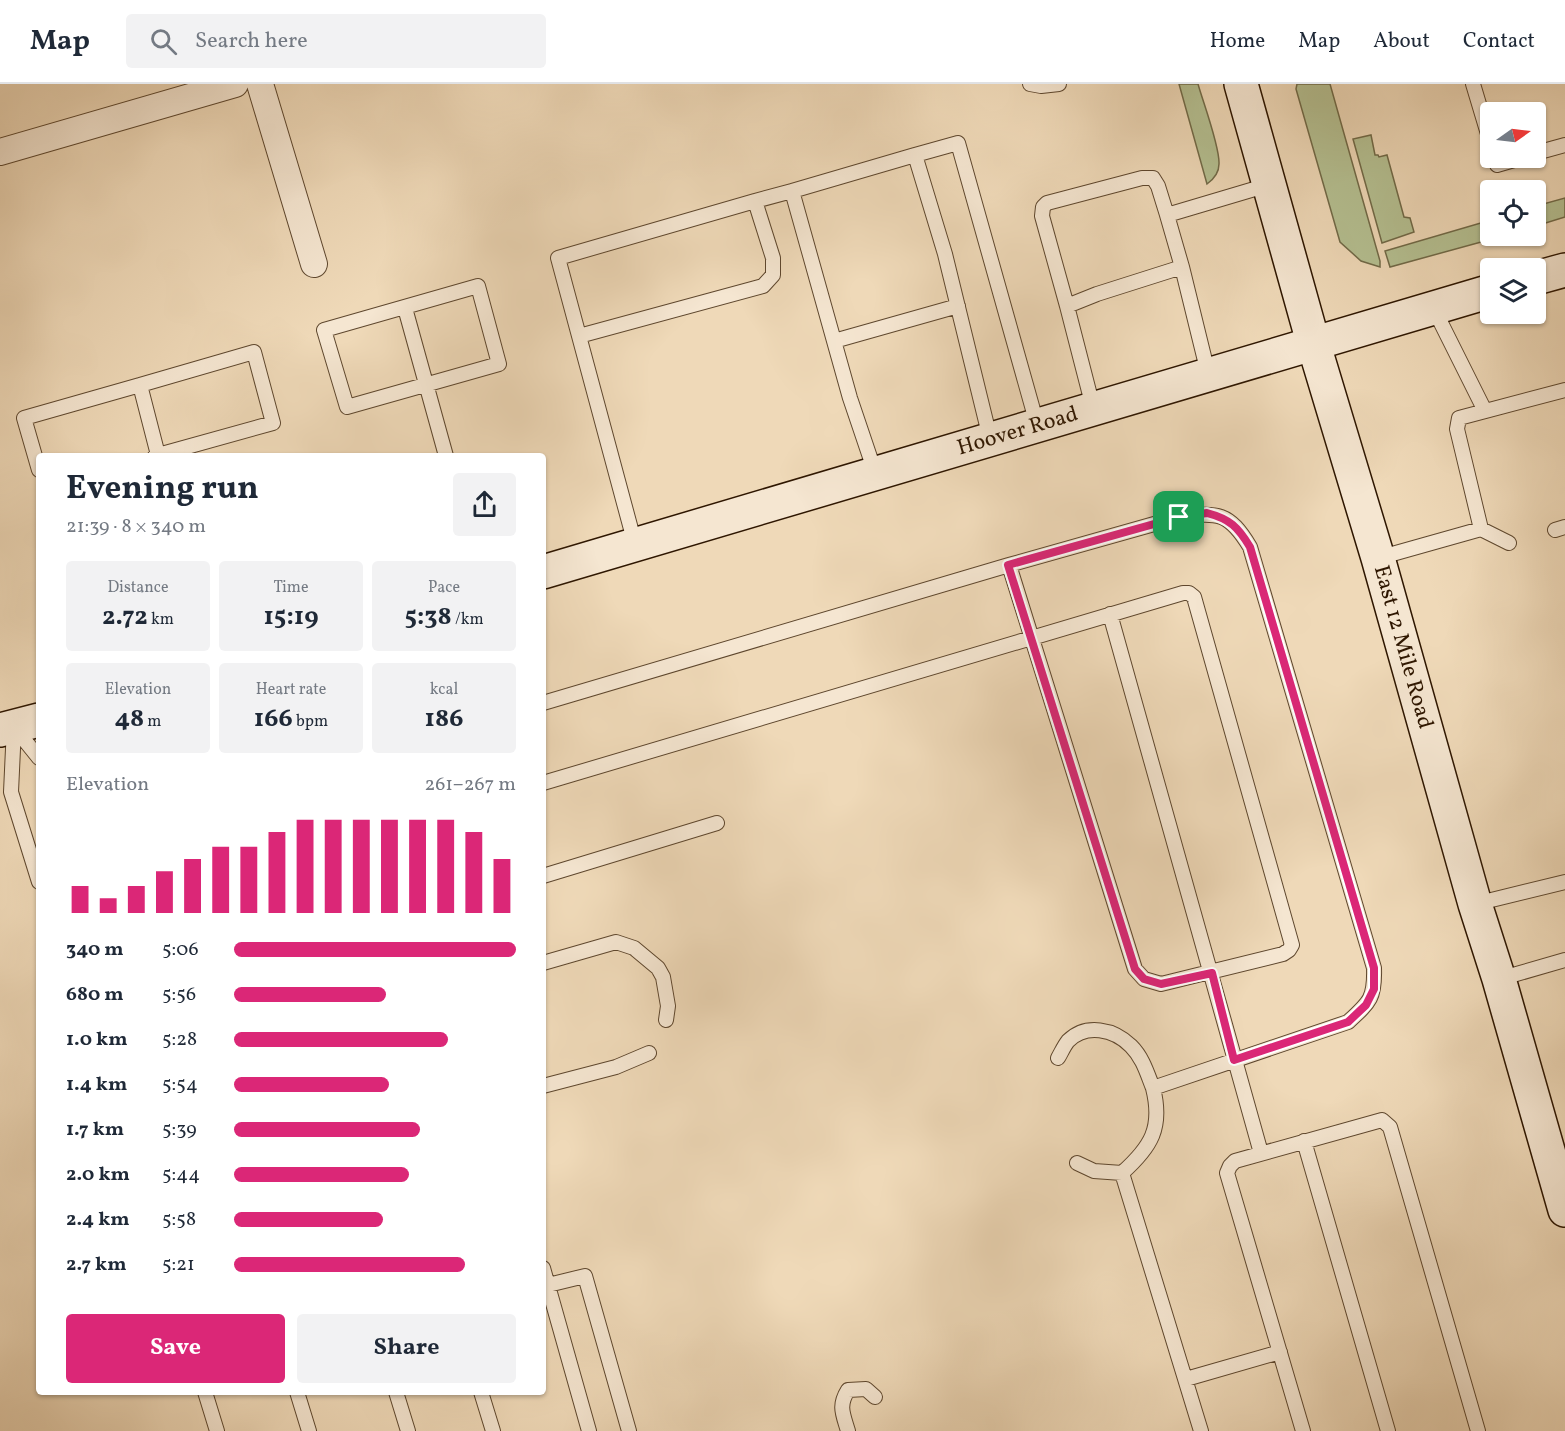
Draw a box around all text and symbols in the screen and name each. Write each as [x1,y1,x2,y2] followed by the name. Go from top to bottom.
[126,14,546,68] search box
[30,22,90,61] text: Map
[147,25,180,58] icon: search
[195,26,308,57] text: Search here
[1210,27,1265,56] text: Home
[1298,27,1340,56] text: Map
[1373,27,1430,56] text: About
[1463,27,1535,56] text: Contact
[1480,102,1546,168] north arrow
[1480,102,1546,324] map controls
[1480,180,1546,246] button: locate
[1480,258,1546,324] button: layers
[953,399,1082,464] street label: Hoover Road
[66,467,259,513] text: Evening run
[453,473,516,536] button: share
[1153,491,1204,542] pin
[1162,500,1195,533] icon: arrive
[66,513,206,541] text: 21:39 · 8 × 340 m
[1365,562,1441,733] street label: East 12 Mile Road
[107,577,169,599] text: Distance
[273,577,309,599] text: Time
[428,577,460,599] text: Pace
[102,599,148,635] text: 2.72
[263,599,319,635] text: 15:19
[404,599,452,635] text: 5:38
[148,609,174,631] text: km
[452,609,484,631] text: /km
[105,679,171,701] text: Elevation
[256,679,326,701] text: Heart rate
[430,679,458,701] text: kcal
[114,701,144,737] text: 48
[254,701,293,737] text: 166
[425,701,463,737] text: 186
[144,711,162,733] text: m
[293,711,328,733] text: bpm
[66,771,149,799] text: Elevation
[424,771,516,799] text: 261–267 m
[66,936,124,964] text: 340 m
[162,936,199,964] text: 5:06
[66,981,124,1009] text: 680 m
[162,981,196,1009] text: 5:56
[66,1026,128,1054] text: 1.0 km
[162,1026,197,1054] text: 5:28
[66,1071,127,1099] text: 1.4 km
[162,1071,198,1099] text: 5:54
[66,1116,124,1144] text: 1.7 km
[162,1116,197,1144] text: 5:39
[66,1161,130,1189] text: 2.0 km
[162,1161,200,1189] text: 5:44
[66,1206,130,1234] text: 2.4 km
[162,1206,196,1234] text: 5:58
[66,1251,127,1279] text: 2.7 km
[162,1251,195,1279] text: 5:21
[66,1314,285,1383] button: Save
[297,1314,516,1383] button: Share

